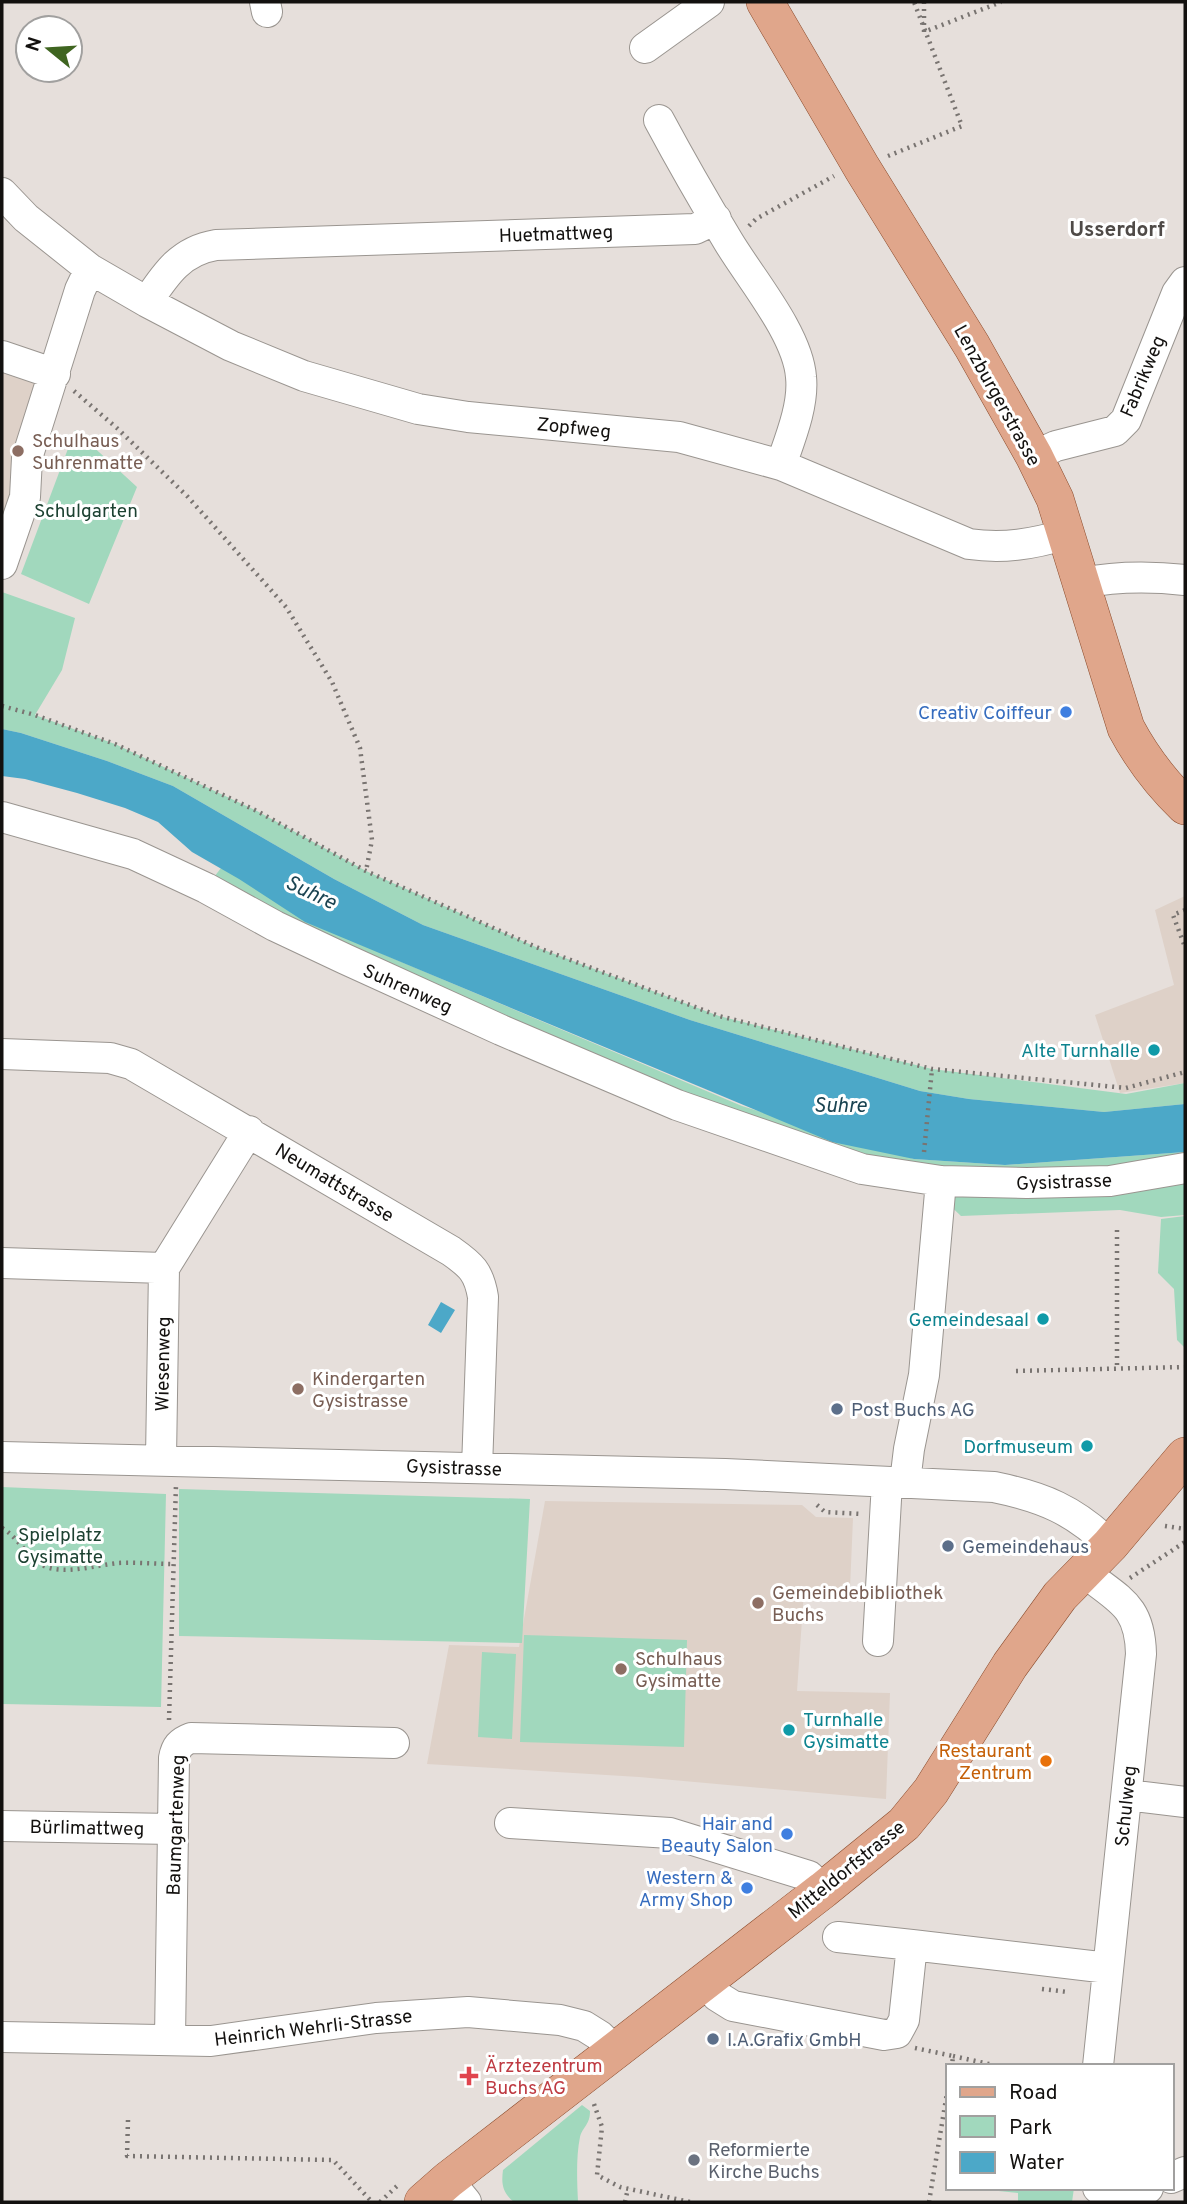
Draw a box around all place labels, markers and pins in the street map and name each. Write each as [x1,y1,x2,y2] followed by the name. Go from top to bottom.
[32,430,143,476] place label: Schulhaus Suhrenmatte
[10,443,26,459] marker: Schulhaus Suhrenmatte
[918,702,1053,726] place label: Creativ Coiffeur
[1058,704,1074,720] marker: Creativ Coiffeur
[1021,1040,1140,1064] place label: Alte Turnhalle
[1146,1042,1162,1058] marker: Alte Turnhalle
[909,1309,1029,1333] place label: Gemeindesaal
[1035,1311,1051,1327] marker: Gemeindesaal
[312,1368,425,1414] place label: Kindergarten Gysistrasse
[290,1381,306,1397] marker: Kindergarten Gysistrasse
[851,1399,975,1423] place label: Post Buchs AG
[829,1401,845,1417] marker: Post Buchs AG
[963,1436,1073,1460] place label: Dorfmuseum
[1079,1438,1095,1454] marker: Dorfmuseum
[962,1536,1089,1560] place label: Gemeindehaus
[940,1538,956,1554] marker: Gemeindehaus
[772,1582,943,1628] place label: Gemeindebibliothek Buchs
[750,1595,766,1611] marker: Gemeindebibliothek Buchs
[635,1648,722,1694] place label: Schulhaus Gysimatte
[613,1661,629,1677] marker: Schulhaus Gysimatte
[803,1709,889,1755] place label: Turnhalle Gysimatte
[781,1722,797,1738] marker: Turnhalle Gysimatte
[938,1740,1032,1786] place label: Restaurant Zentrum
[1038,1753,1054,1769] marker: Restaurant Zentrum
[661,1813,773,1859] place label: Hair and Beauty Salon
[779,1826,795,1842] marker: Hair and Beauty Salon
[639,1867,733,1913] place label: Western & Army Shop
[739,1880,755,1896] marker: Western & Army Shop
[727,2029,862,2053] place label: I.A.Grafix GmbH
[705,2031,721,2047] marker: I.A.Grafix GmbH
[485,2054,603,2101] place label: Ärztezentrum Buchs AG
[459,2066,479,2086] marker: Ärztezentrum Buchs AG
[708,2139,820,2185] place label: Reformierte Kirche Buchs
[686,2152,702,2168] marker: Reformierte Kirche Buchs

